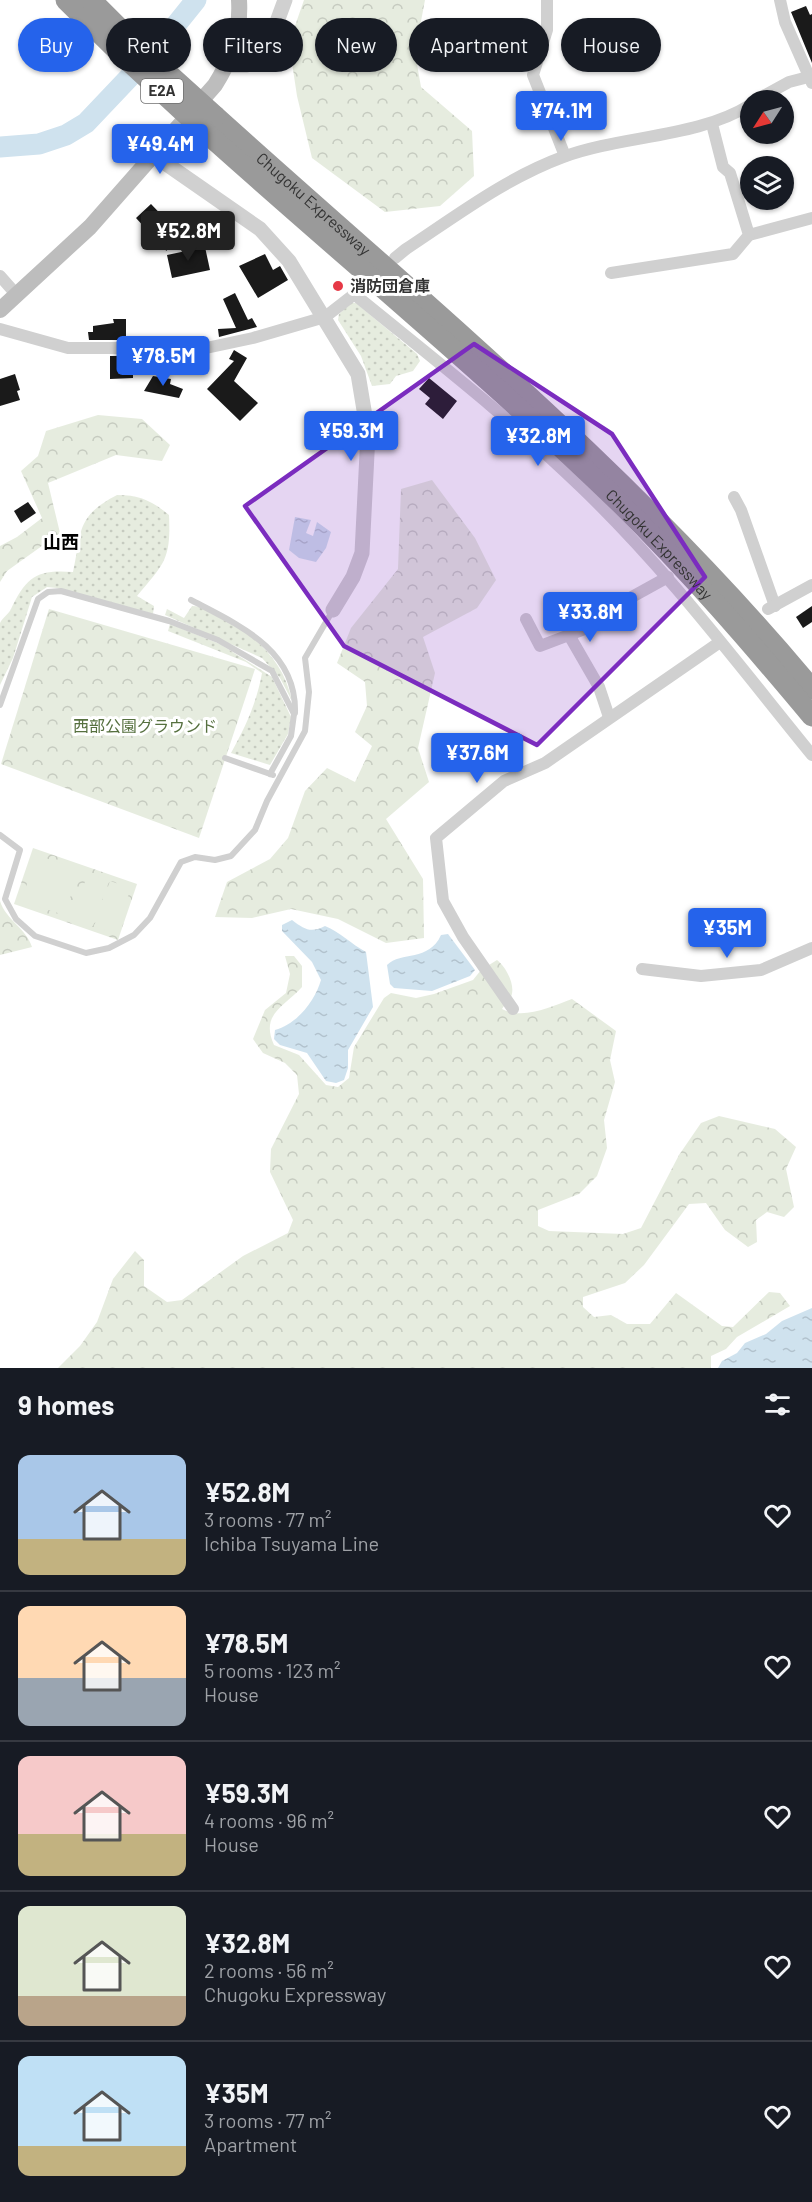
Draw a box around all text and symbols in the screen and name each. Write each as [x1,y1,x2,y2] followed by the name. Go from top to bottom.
[18,18,94,72] chip: Buy
[106,18,191,72] chip: Rent
[203,18,303,72] chip: Filters
[315,18,397,72] chip: New
[409,18,549,72] chip: Apartment
[561,18,661,72] chip: House
[141,79,183,103] road number: E2A
[740,90,794,144] north arrow
[740,90,794,210] map controls
[512,91,610,142] pin: ¥74.1M
[530,98,592,122] text: ¥74.1M
[111,124,209,175] pin: ¥49.4M
[126,131,194,155] text: ¥49.4M
[253,148,375,259] street label: Chugoku Expressway
[740,156,794,210] button: layers
[139,211,237,262] pin: ¥52.8M
[155,218,221,242] text: ¥52.8M
[350,276,430,295] place label: 消防団倉庫
[331,279,345,293] marker: 消防団倉庫
[114,336,212,387] pin: ¥78.5M
[131,343,195,367] text: ¥78.5M
[302,411,400,462] pin: ¥59.3M
[489,416,587,467] pin: ¥32.8M
[318,418,384,442] text: ¥59.3M
[505,423,571,447] text: ¥32.8M
[602,485,717,604] street label: Chugoku Expressway
[43,531,79,553] district label: 山西
[541,592,639,643] pin: ¥33.8M
[557,599,623,623] text: ¥33.8M
[73,716,217,735] park label: 西部公園グラウンド
[428,733,526,784] pin: ¥37.6M
[445,740,509,764] text: ¥37.6M
[691,908,763,959] pin: ¥35M
[702,915,752,939] text: ¥35M
[761,1388,794,1421] icon: filters
[18,1389,114,1420] text: 9 homes
[204,1476,290,1507] text: ¥52.8M
[66,1479,138,1551] icon: home
[761,1499,794,1532] icon: heart
[204,1507,332,1531] text: 3 rooms · 77 m²
[204,1531,379,1555] text: Ichiba Tsuyama Line
[204,1627,288,1658] text: ¥78.5M
[66,1630,138,1702] icon: home
[761,1650,794,1683] icon: heart
[204,1658,341,1682] text: 5 rooms · 123 m²
[204,1682,259,1706] text: House
[204,1777,289,1808] text: ¥59.3M
[66,1780,138,1852] icon: home
[761,1800,794,1833] icon: heart
[204,1808,334,1832] text: 4 rooms · 96 m²
[204,1832,259,1856] text: House
[204,1927,290,1958] text: ¥32.8M
[66,1930,138,2002] icon: home
[761,1950,794,1983] icon: heart
[204,1958,334,1982] text: 2 rooms · 56 m²
[204,1982,386,2006] text: Chugoku Expressway
[204,2077,268,2108] text: ¥35M
[66,2080,138,2152] icon: home
[761,2100,794,2133] icon: heart
[204,2108,332,2132] text: 3 rooms · 77 m²
[204,2132,297,2156] text: Apartment

